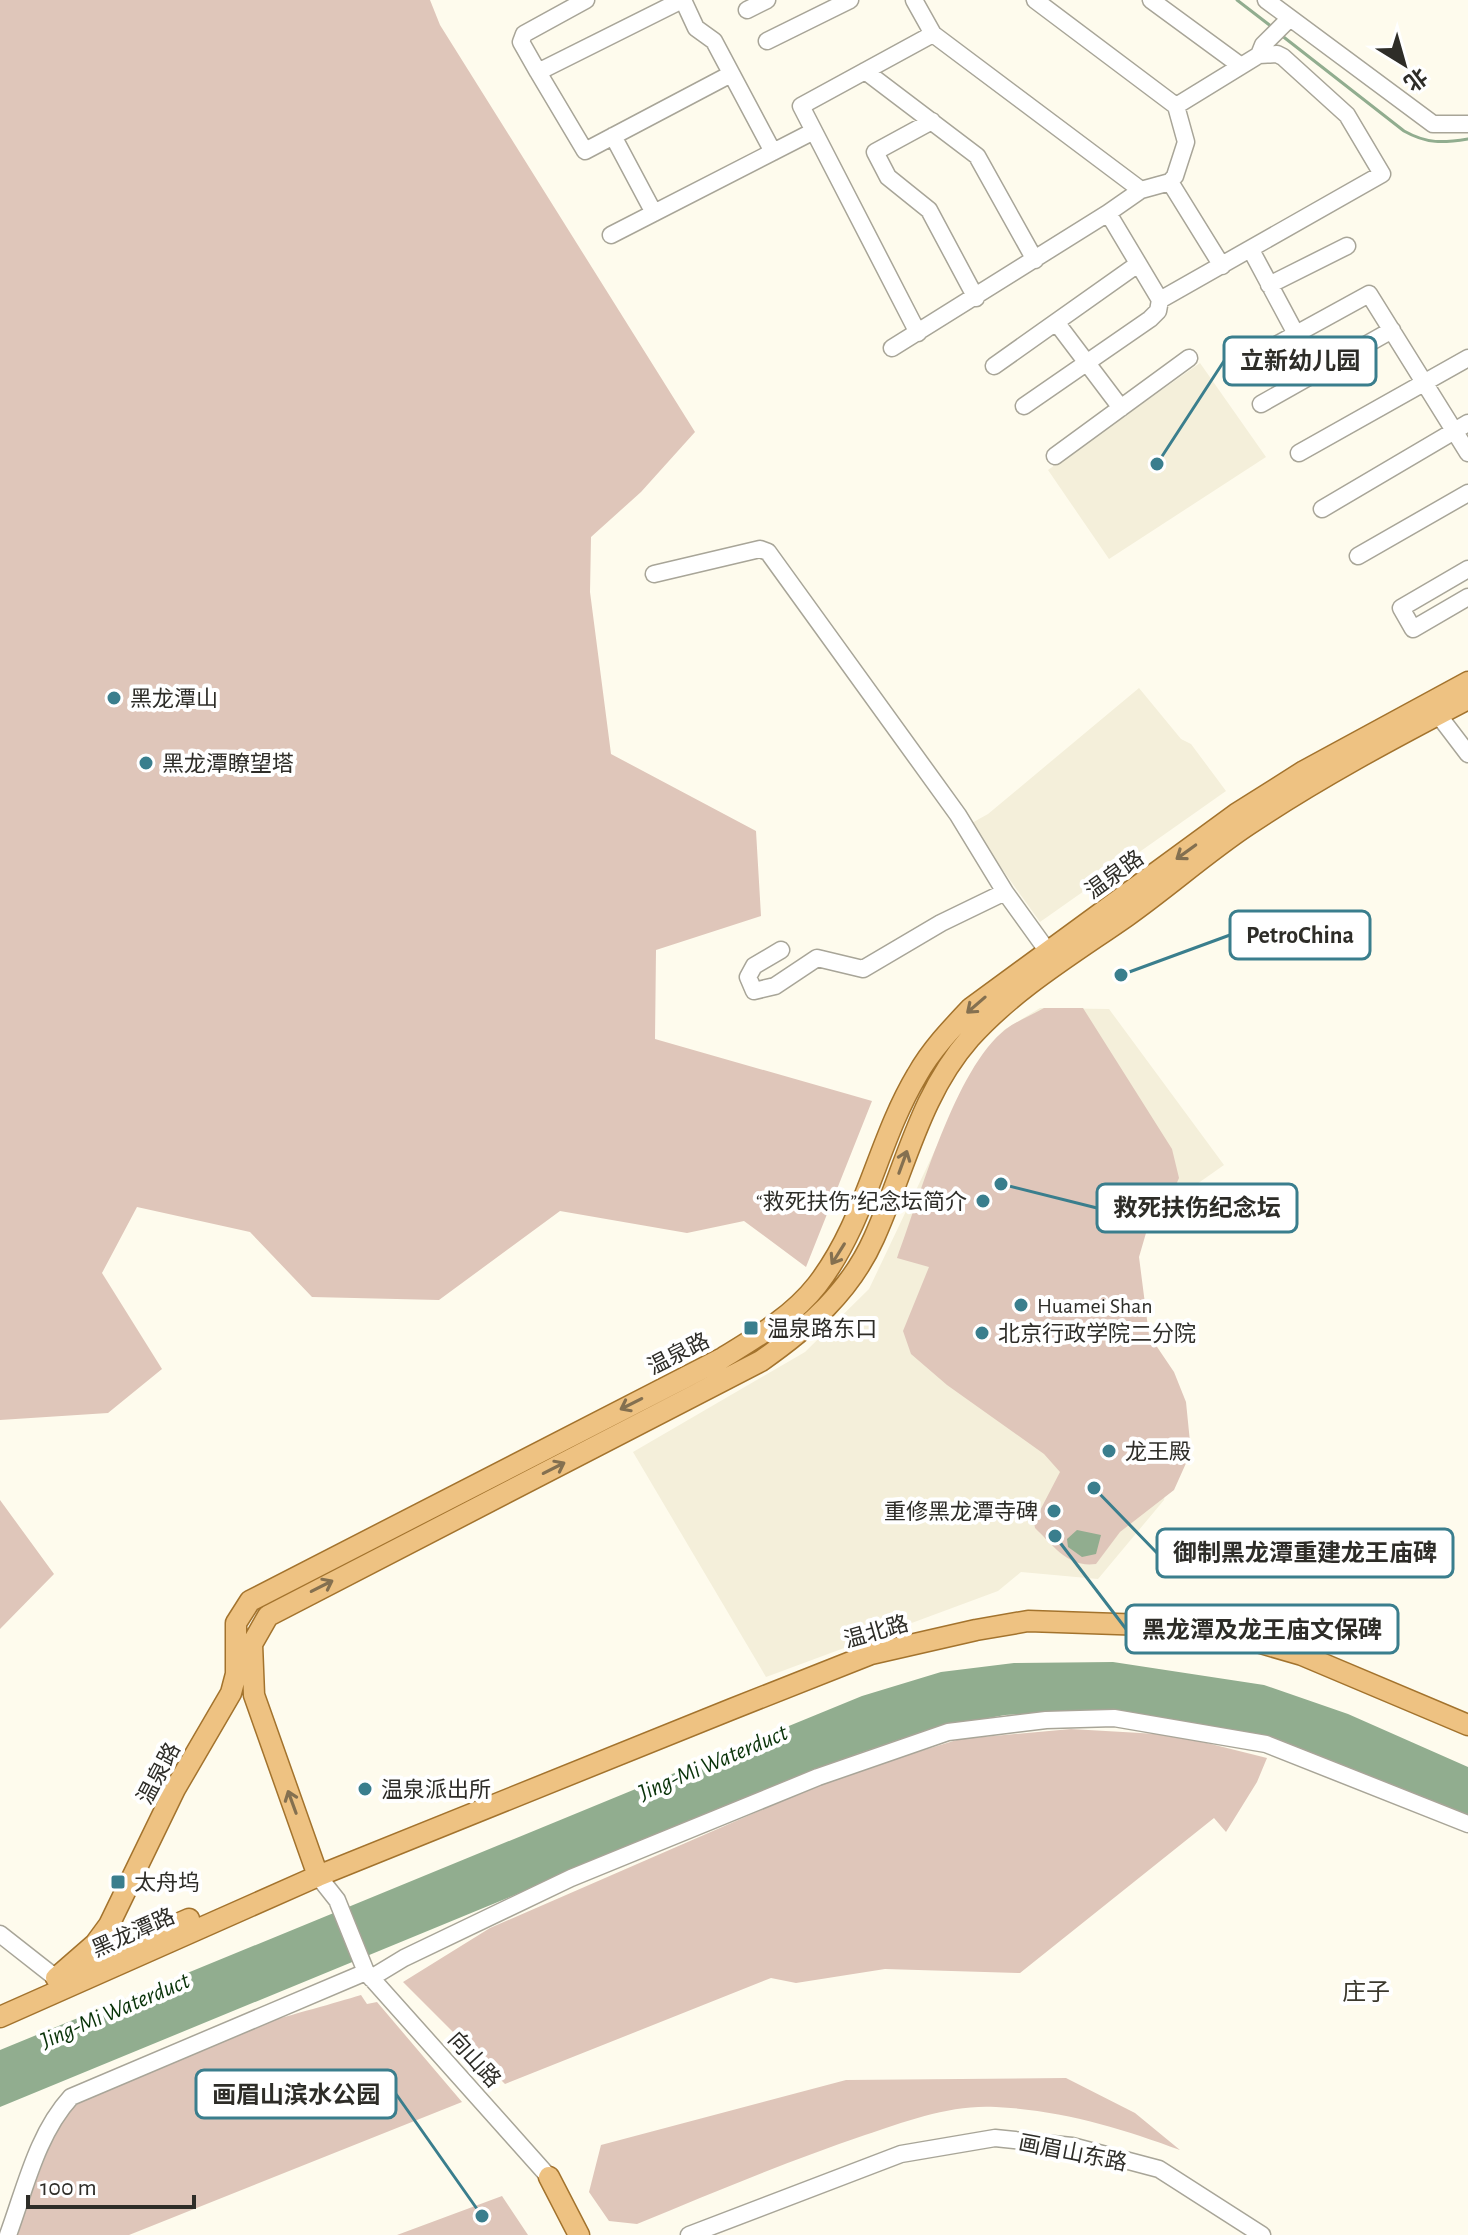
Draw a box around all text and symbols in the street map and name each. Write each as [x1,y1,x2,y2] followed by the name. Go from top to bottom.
[1364,24,1444,104] north arrow
[1400,64,1431,95] text: 北
[1224,337,1376,385] callout: 立新幼儿园
[1240,348,1360,374] text: 立新幼儿园
[130,687,218,710] place label: 黑龙潭山
[105,689,123,707] marker: 黑龙潭山
[162,752,294,775] place label: 黑龙潭瞭望塔
[137,754,155,772] marker: 黑龙潭瞭望塔
[1175,843,1197,860] one-way arrow
[1081,846,1148,903] street label: 温泉路
[1230,911,1370,959] callout: PetroChina
[1246,924,1354,948] text: PetroChina
[966,996,986,1014] one-way arrow
[896,1150,911,1175] one-way arrow
[1097,1184,1297,1232] callout: 救死扶伤纪念坛
[756,1189,967,1213] place label: “救死扶伤”纪念坛简介
[974,1192,992,1210] marker: “救死扶伤”纪念坛简介
[1113,1195,1281,1221] text: 救死扶伤纪念坛
[830,1242,846,1265] one-way arrow
[1037,1295,1153,1317] place label: Huamei Shan
[1012,1296,1030,1314] marker: Huamei Shan
[767,1317,877,1340] place label: 温泉路东口
[742,1319,760,1337] marker: 温泉路东口
[998,1322,1196,1345] place label: 北京行政学院二分院
[973,1324,991,1342] marker: 北京行政学院二分院
[644,1328,713,1379] street label: 温泉路
[620,1397,643,1413] one-way arrow
[1125,1440,1191,1463] place label: 龙王殿
[1100,1442,1118,1460] marker: 龙王殿
[542,1460,566,1475] one-way arrow
[884,1500,1038,1523] place label: 重修黑龙潭寺碑
[1045,1502,1063,1520] marker: 重修黑龙潭寺碑
[1157,1529,1453,1577] callout: 御制黑龙潭重建龙王庙碑
[1173,1540,1437,1566] text: 御制黑龙潭重建龙王庙碑
[310,1578,334,1593] one-way arrow
[1126,1605,1398,1653] callout: 黑龙潭及龙王庙文保碑
[841,1611,911,1652] street label: 温北路
[1142,1617,1382,1643] text: 黑龙潭及龙王庙文保碑
[634,1721,792,1806] water label: Jing-Mi Waterduct
[133,1739,184,1808] street label: 温泉路
[381,1778,491,1801] place label: 温泉派出所
[356,1780,374,1798] marker: 温泉派出所
[284,1791,298,1815] one-way arrow
[134,1871,200,1894] place label: 太舟坞
[109,1873,127,1891] marker: 太舟坞
[88,1904,178,1961] street label: 黑龙潭路
[36,1969,194,2054] water label: Jing-Mi Waterduct
[1342,1979,1390,2005] district label: 庄子
[444,2027,505,2092] street label: 向山路
[196,2070,396,2118] callout: 画眉山滨水公园
[212,2082,380,2108] text: 画眉山滨水公园
[1017,2131,1129,2174] street label: 画眉山东路
[28,2159,194,2209] scale bar
[40,2176,97,2200] text: 100 m

